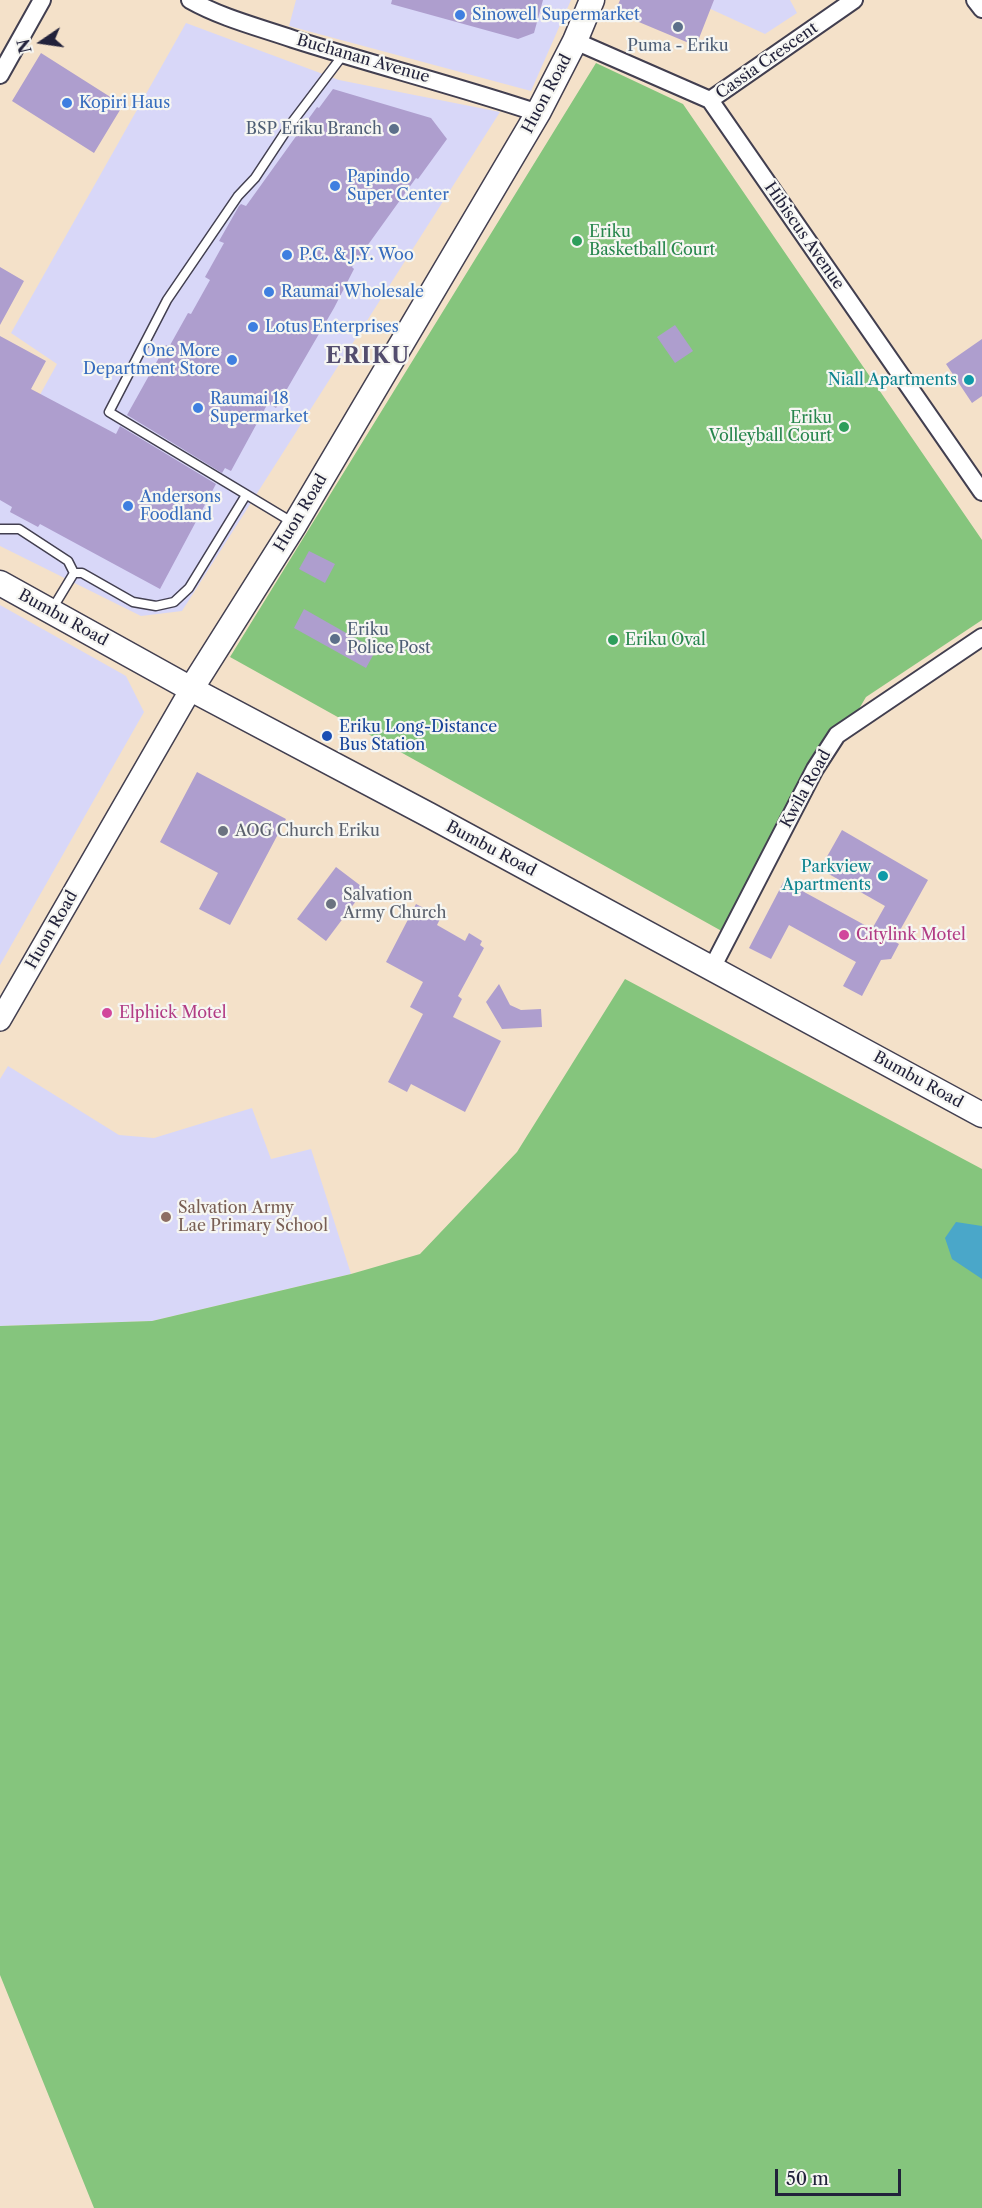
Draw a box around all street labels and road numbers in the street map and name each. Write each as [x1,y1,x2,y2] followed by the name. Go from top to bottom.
[712,19,822,103] street label: Cassia Crescent
[294,31,432,87] street label: Buchanan Avenue
[518,51,576,137] street label: Huon Road
[760,179,848,293] street label: Hibiscus Avenue
[270,471,332,555] street label: Huon Road
[15,586,111,650] street label: Bumbu Road
[777,747,835,831] street label: Kwila Road
[443,817,539,881] street label: Bumbu Road
[22,888,82,972] street label: Huon Road
[870,1048,966,1112] street label: Bumbu Road

